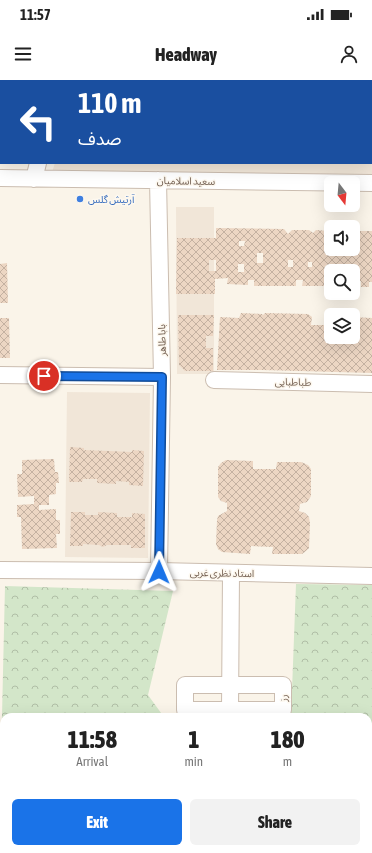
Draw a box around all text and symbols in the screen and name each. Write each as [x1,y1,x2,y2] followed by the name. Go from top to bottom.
[20,6,51,23] text: 11:57
[12,43,34,65] icon: menu
[338,43,360,65] icon: person
[155,44,217,65] text: Headway
[78,87,141,119] text: 110 m
[12,96,64,148] icon: left
[78,128,122,149] text: صدف
[157,175,215,187] street label: سعید اسلامیان
[324,176,360,212] north arrow
[324,176,360,344] map controls
[75,194,85,204] marker: آرتیش گلس
[88,194,135,206] place label: آرتیش گلس
[324,220,360,256] button: sound
[324,264,360,300] button: search
[324,308,360,344] button: layers
[156,324,169,357] street label: بابا طاهر
[27,359,61,393] pin
[33,365,55,387] icon: arrive
[275,376,312,388] street label: طباطبایی
[138,551,180,593] position arrow
[190,567,254,580] street label: استاد نظری غربی
[278,694,290,703] street label: رز
[68,726,117,753] text: 11:58
[188,726,199,753] text: 1
[271,726,304,753] text: 180
[76,754,108,769] text: Arrival
[184,754,203,769] text: min
[283,754,292,769] text: m
[12,799,182,845] button: Exit
[190,799,360,845] button: Share

